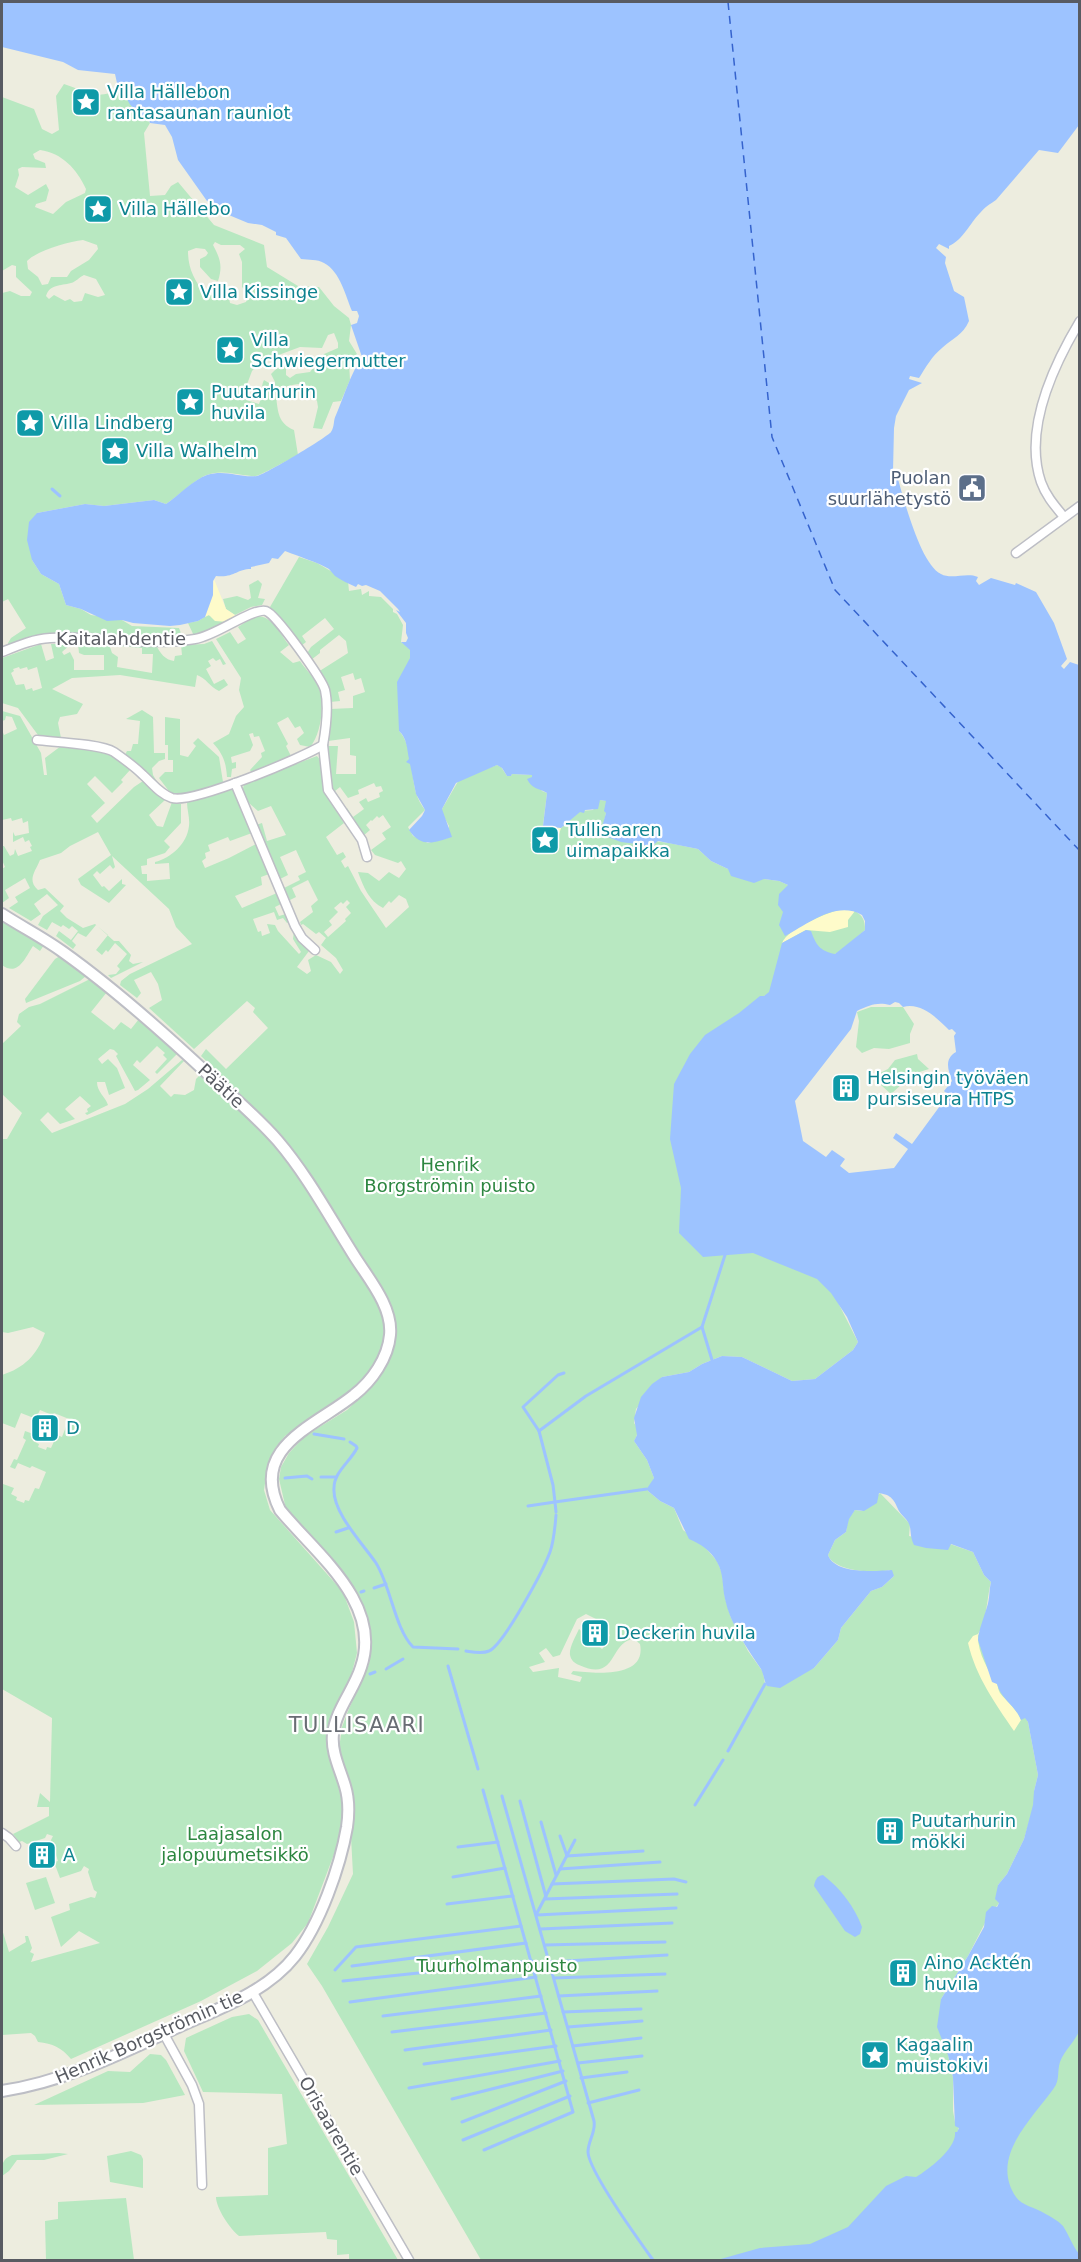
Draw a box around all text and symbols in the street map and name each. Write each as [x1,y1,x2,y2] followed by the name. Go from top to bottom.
[107,81,291,123] place label: Villa Hällebon rantasaunan rauniot
[70,86,102,118] place icon: Villa Hällebon rantasaunan rauniot
[82,193,114,225] place icon: Villa Hällebo
[119,198,231,219] place label: Villa Hällebo
[163,276,195,308] place icon: Villa Kissinge
[200,281,318,302] place label: Villa Kissinge
[251,329,406,371] place label: Villa Schwiegermutter
[214,334,246,366] place icon: Villa Schwiegermutter
[211,381,316,423] place label: Puutarhurin huvila
[174,386,206,418] place icon: Puutarhurin huvila
[14,407,46,439] place icon: Villa Lindberg
[51,412,174,433] place label: Villa Lindberg
[99,435,131,467] place icon: Villa Walhelm
[136,440,257,461] place label: Villa Walhelm
[828,467,951,509] place label: Puolan suurlähetystö
[956,472,988,504] public building icon: Puolan suurlähetystö
[56,628,186,649] street label: Kaitalahdentie
[565,819,670,861] place label: Tullisaaren uimapaikka
[529,824,561,856] place icon: Tullisaaren uimapaikka
[194,1059,249,1112] street label: Päätie
[867,1067,1029,1109] place label: Helsingin työväen pursiseura HTPS
[830,1072,862,1104] building icon: Helsingin työväen pursiseura HTPS
[364,1154,536,1196] park label: Henrik Borgströmin puisto
[29,1412,61,1444] building icon: D
[66,1417,80,1438] place label: D
[579,1617,611,1649] building icon: Deckerin huvila
[616,1622,756,1643] place label: Deckerin huvila
[288,1713,425,1737] district label: TULLISAARI
[911,1810,1016,1852] place label: Puutarhurin mökki
[874,1815,906,1847] building icon: Puutarhurin mökki
[160,1823,309,1865] park label: Laajasalon jalopuumetsikkö
[26,1839,58,1871] building icon: A
[63,1844,76,1865] place label: A
[924,1952,1031,1994] place label: Aino Acktén huvila
[416,1955,577,1976] park label: Tuurholmanpuisto
[887,1957,919,1989] building icon: Aino Acktén huvila
[51,1986,246,2088] street label: Henrik Borgströmin tie
[896,2034,988,2076] place label: Kagaalin muistokivi
[859,2039,891,2071] place icon: Kagaalin muistokivi
[295,2073,368,2179] street label: Orisaarentie

